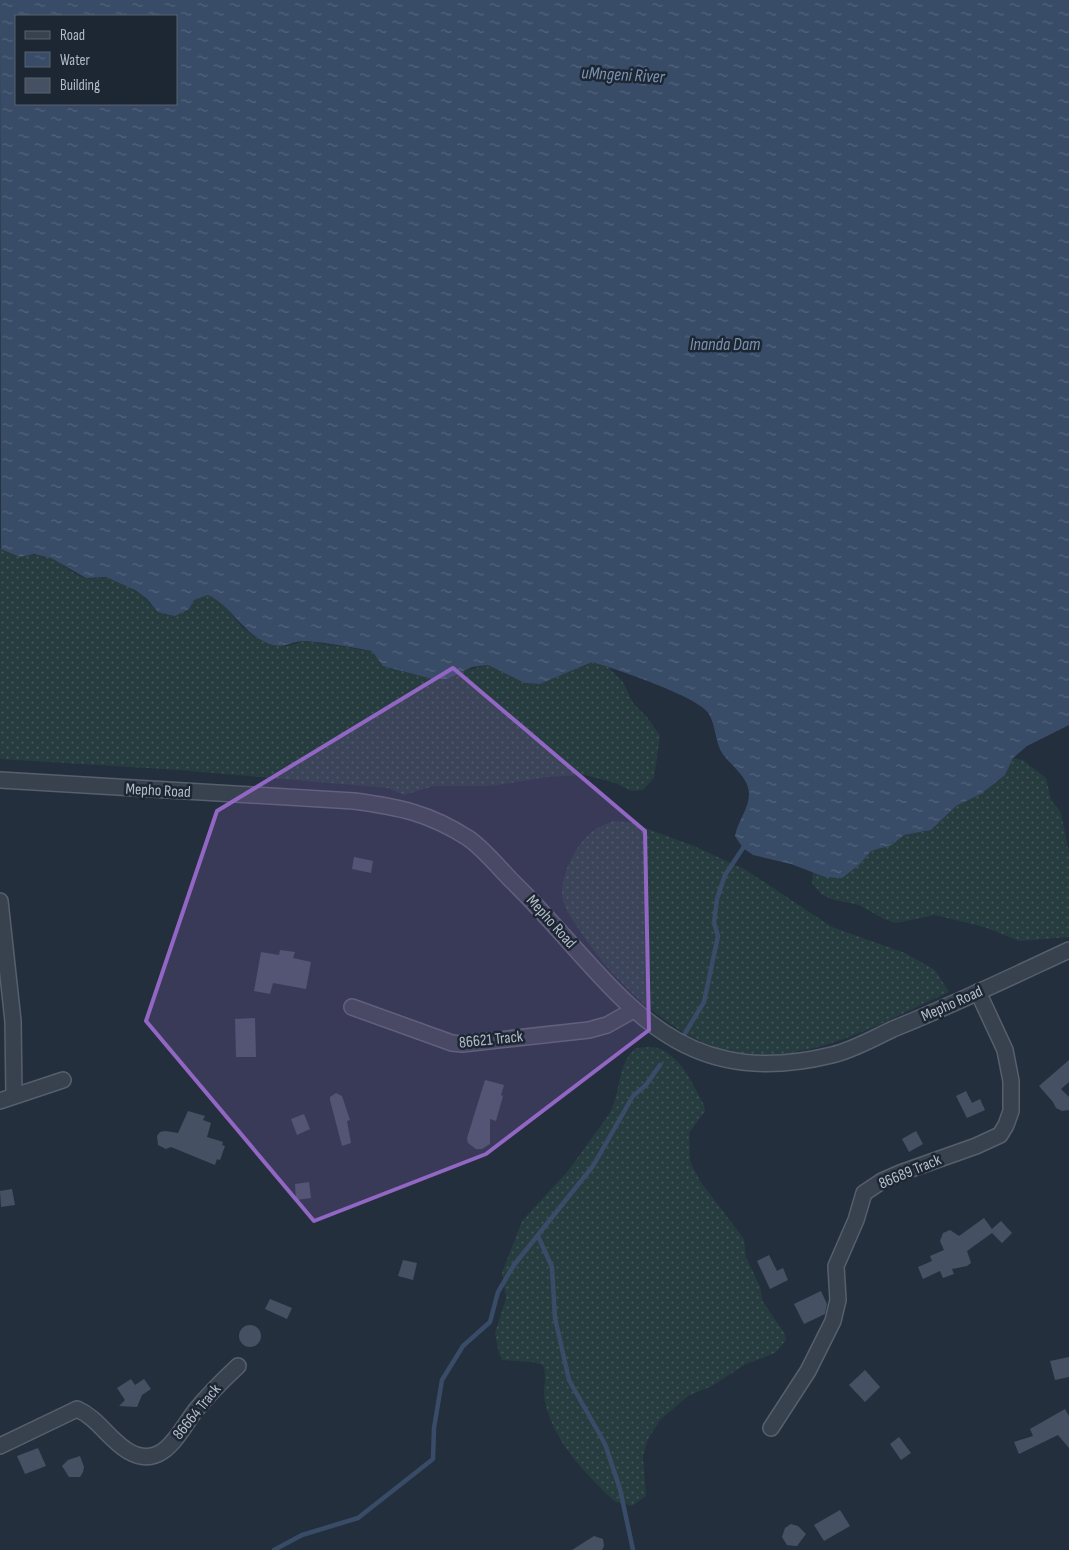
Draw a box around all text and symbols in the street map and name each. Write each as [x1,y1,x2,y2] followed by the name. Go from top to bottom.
[15,15,178,105] legend
[60,26,85,45] text: Road
[60,51,91,70] text: Water
[581,62,666,88] water label: uMngeni River
[60,76,100,95] text: Building
[690,334,760,355] water label: Inanda Dam
[125,780,191,802] street label: Mepho Road
[522,891,580,953] street label: Mepho Road
[918,982,986,1026] street label: Mepho Road
[458,1027,524,1053] street label: 86621 Track
[876,1150,944,1194] street label: 86689 Track
[169,1380,225,1444] street label: 86664 Track

